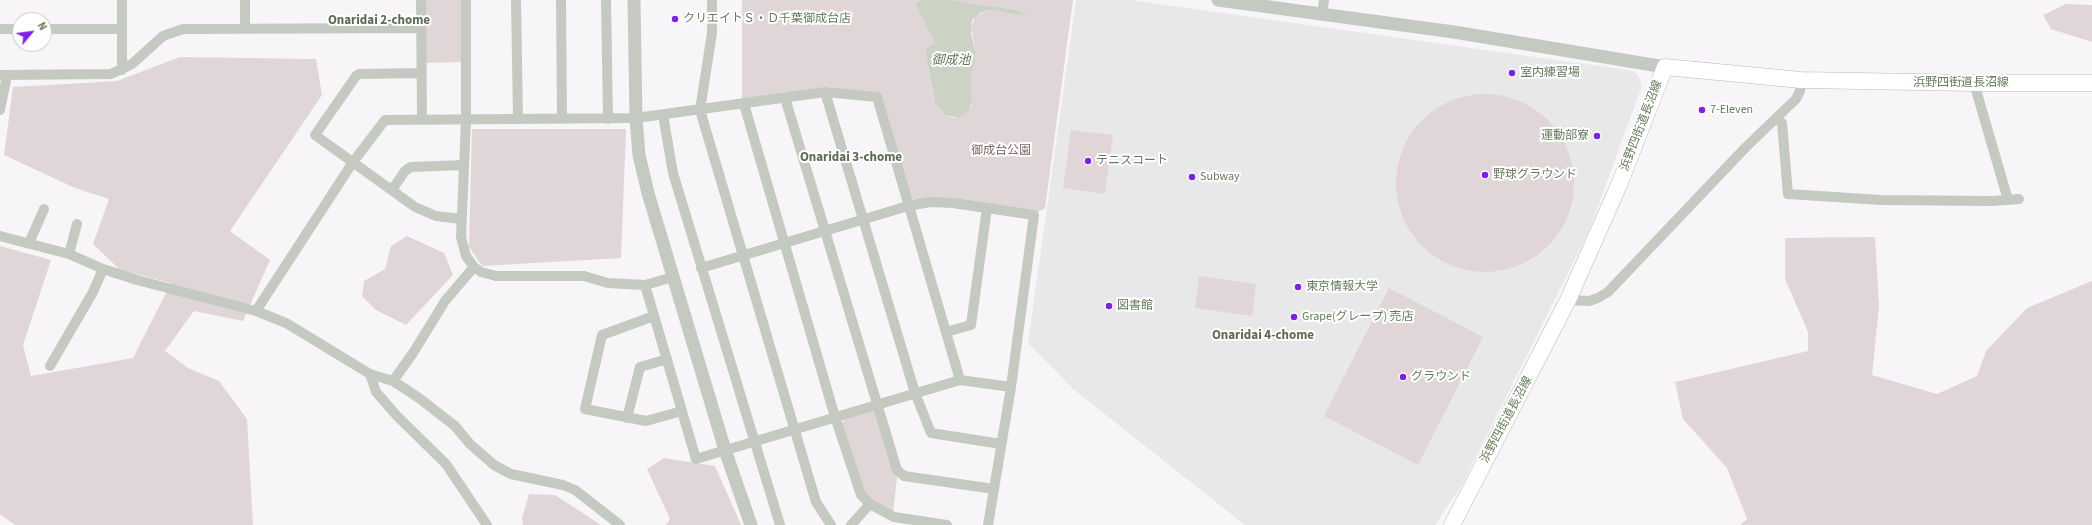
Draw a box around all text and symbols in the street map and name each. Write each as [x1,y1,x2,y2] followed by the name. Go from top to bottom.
[12,12,52,52] north arrow
[683,12,851,26] place label: クリエイトＳ・Ｄ千葉御成台店
[328,13,430,29] district label: Onaridai 2-chome
[670,14,680,24] marker: クリエイトＳ・Ｄ千葉御成台店
[34,20,50,33] text: N
[932,53,970,69] water label: 御成池
[1520,66,1580,80] place label: 室内練習場
[1507,68,1517,78] marker: 室内練習場
[1913,76,2009,90] street label: 浜野四街道長沼線
[1618,79,1666,173] street label: 浜野四街道長沼線
[1710,103,1753,117] place label: 7-Eleven
[1697,105,1707,115] marker: 7-Eleven
[1541,129,1589,143] place label: 運動部寮
[1592,131,1602,141] marker: 運動部寮
[971,144,1031,158] park label: 御成台公園
[800,150,902,166] district label: Onaridai 3-chome
[1096,154,1168,168] place label: テニスコート
[1083,156,1093,166] marker: テニスコート
[1493,168,1577,182] place label: 野球グラウンド
[1200,170,1240,184] place label: Subway
[1480,170,1490,180] marker: 野球グラウンド
[1187,172,1197,182] marker: Subway
[1306,280,1378,294] place label: 東京情報大学
[1293,282,1303,292] marker: 東京情報大学
[1117,299,1153,313] place label: 図書館
[1104,301,1114,311] marker: 図書館
[1302,310,1414,324] place label: Grape(グレープ) 売店
[1289,312,1299,322] marker: Grape(グレープ) 売店
[1212,328,1314,344] district label: Onaridai 4-chome
[1411,370,1471,384] place label: グラウンド
[1398,372,1408,382] marker: グラウンド
[1478,374,1536,466] street label: 浜野四街道長沼線

